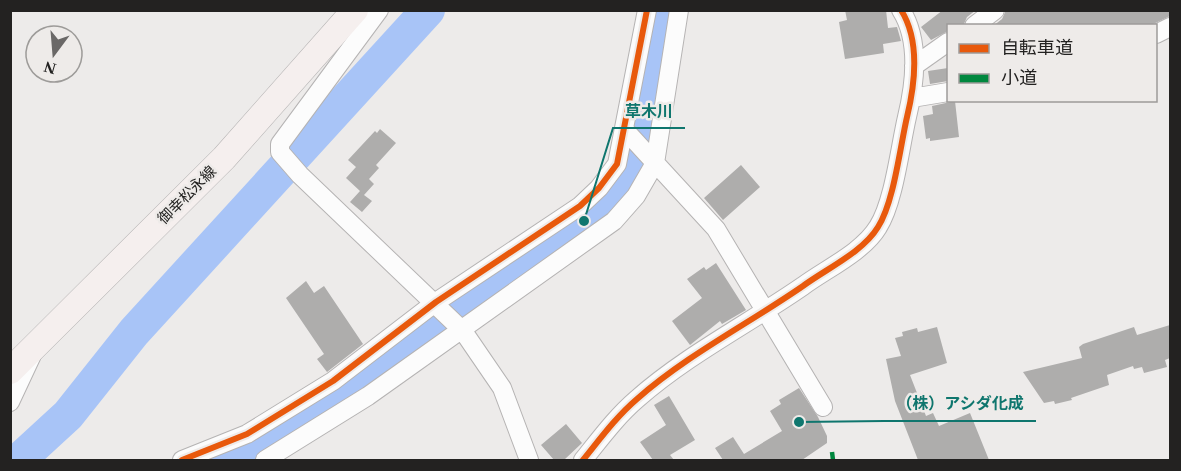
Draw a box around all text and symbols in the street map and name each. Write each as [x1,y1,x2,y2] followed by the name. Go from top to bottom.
[24,24,84,84] north arrow
[947,24,1157,102] legend
[1001,38,1073,58] text: 自転車道
[42,58,58,78] text: N
[1001,68,1037,88] text: 小道
[613,94,685,128] callout: 草木川
[625,103,673,120] text: 草木川
[155,163,219,227] street label: 御幸松永線
[884,387,1036,421] callout: （株）アシダ化成
[896,394,1024,412] text: （株）アシダ化成

